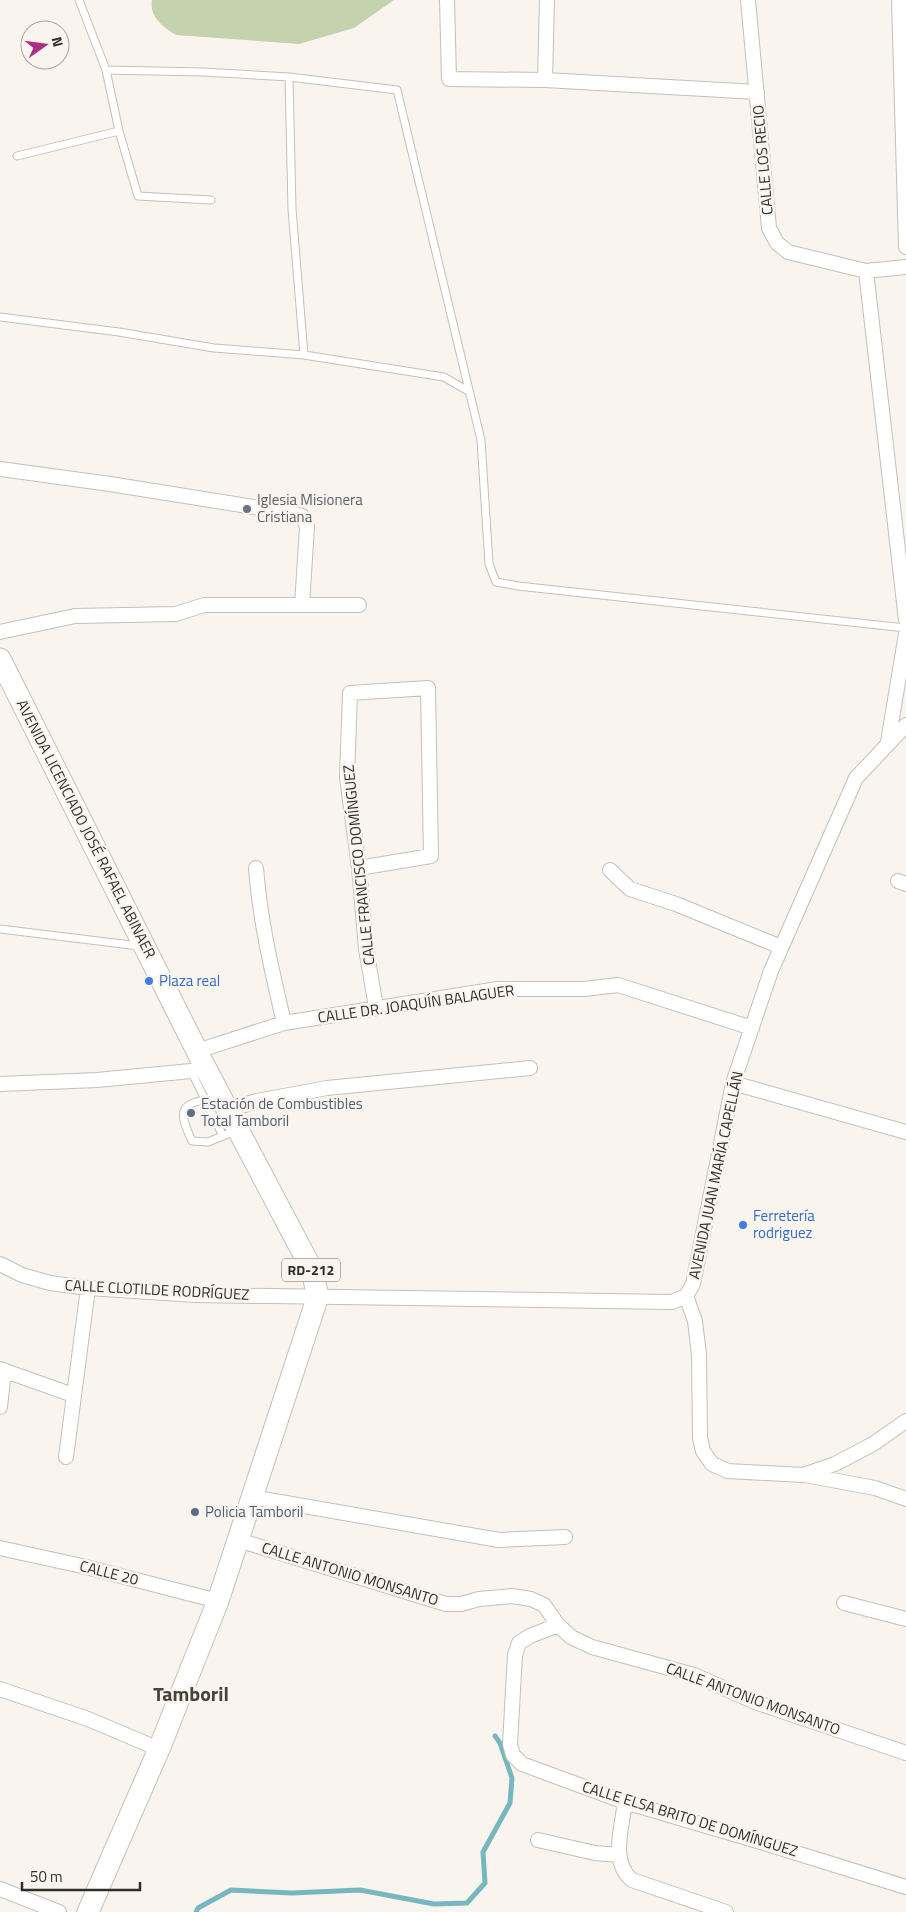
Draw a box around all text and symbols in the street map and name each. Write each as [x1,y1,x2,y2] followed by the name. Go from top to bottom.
[20,20,70,70] north arrow
[47,34,69,49] text: N
[746,104,779,216] street label: CALLE LOS RECIO
[257,488,363,528] place label: Iglesia Misionera Cristiana
[241,503,253,515] marker: Iglesia Misionera Cristiana
[11,695,162,962] street label: AVENIDA LICENCIADO JOSÉ RAFAEL ABINAER
[337,764,380,966] street label: CALLE FRANCISCO DOMÍNGUEZ
[159,969,220,992] place label: Plaza real
[143,975,155,987] marker: Plaza real
[316,978,516,1029] street label: CALLE DR. JOAQUÍN BALAGUER
[682,1069,749,1281] street label: AVENIDA JUAN MARÍA CAPELLÁN
[201,1092,363,1132] place label: Estación de Combustibles Total Tamboril
[185,1107,197,1119] marker: Estación de Combustibles Total Tamboril
[753,1204,815,1244] place label: Ferretería rodriguez
[737,1219,749,1231] marker: Ferretería rodriguez
[282,1258,340,1282] road number: RD-212
[64,1273,250,1306] street label: CALLE CLOTILDE RODRÍGUEZ
[205,1500,304,1523] place label: Policia Tamboril
[189,1506,201,1518] marker: Policia Tamboril
[259,1536,442,1611] street label: CALLE ANTONIO MONSANTO
[77,1554,141,1591] street label: CALLE 20
[663,1656,844,1741] street label: CALLE ANTONIO MONSANTO
[153,1678,229,1709] district label: Tamboril
[580,1775,801,1862] street label: CALLE ELSA BRITO DE DOMÍNGUEZ
[22,1860,140,1892] scale bar
[30,1865,63,1888] text: 50 m

